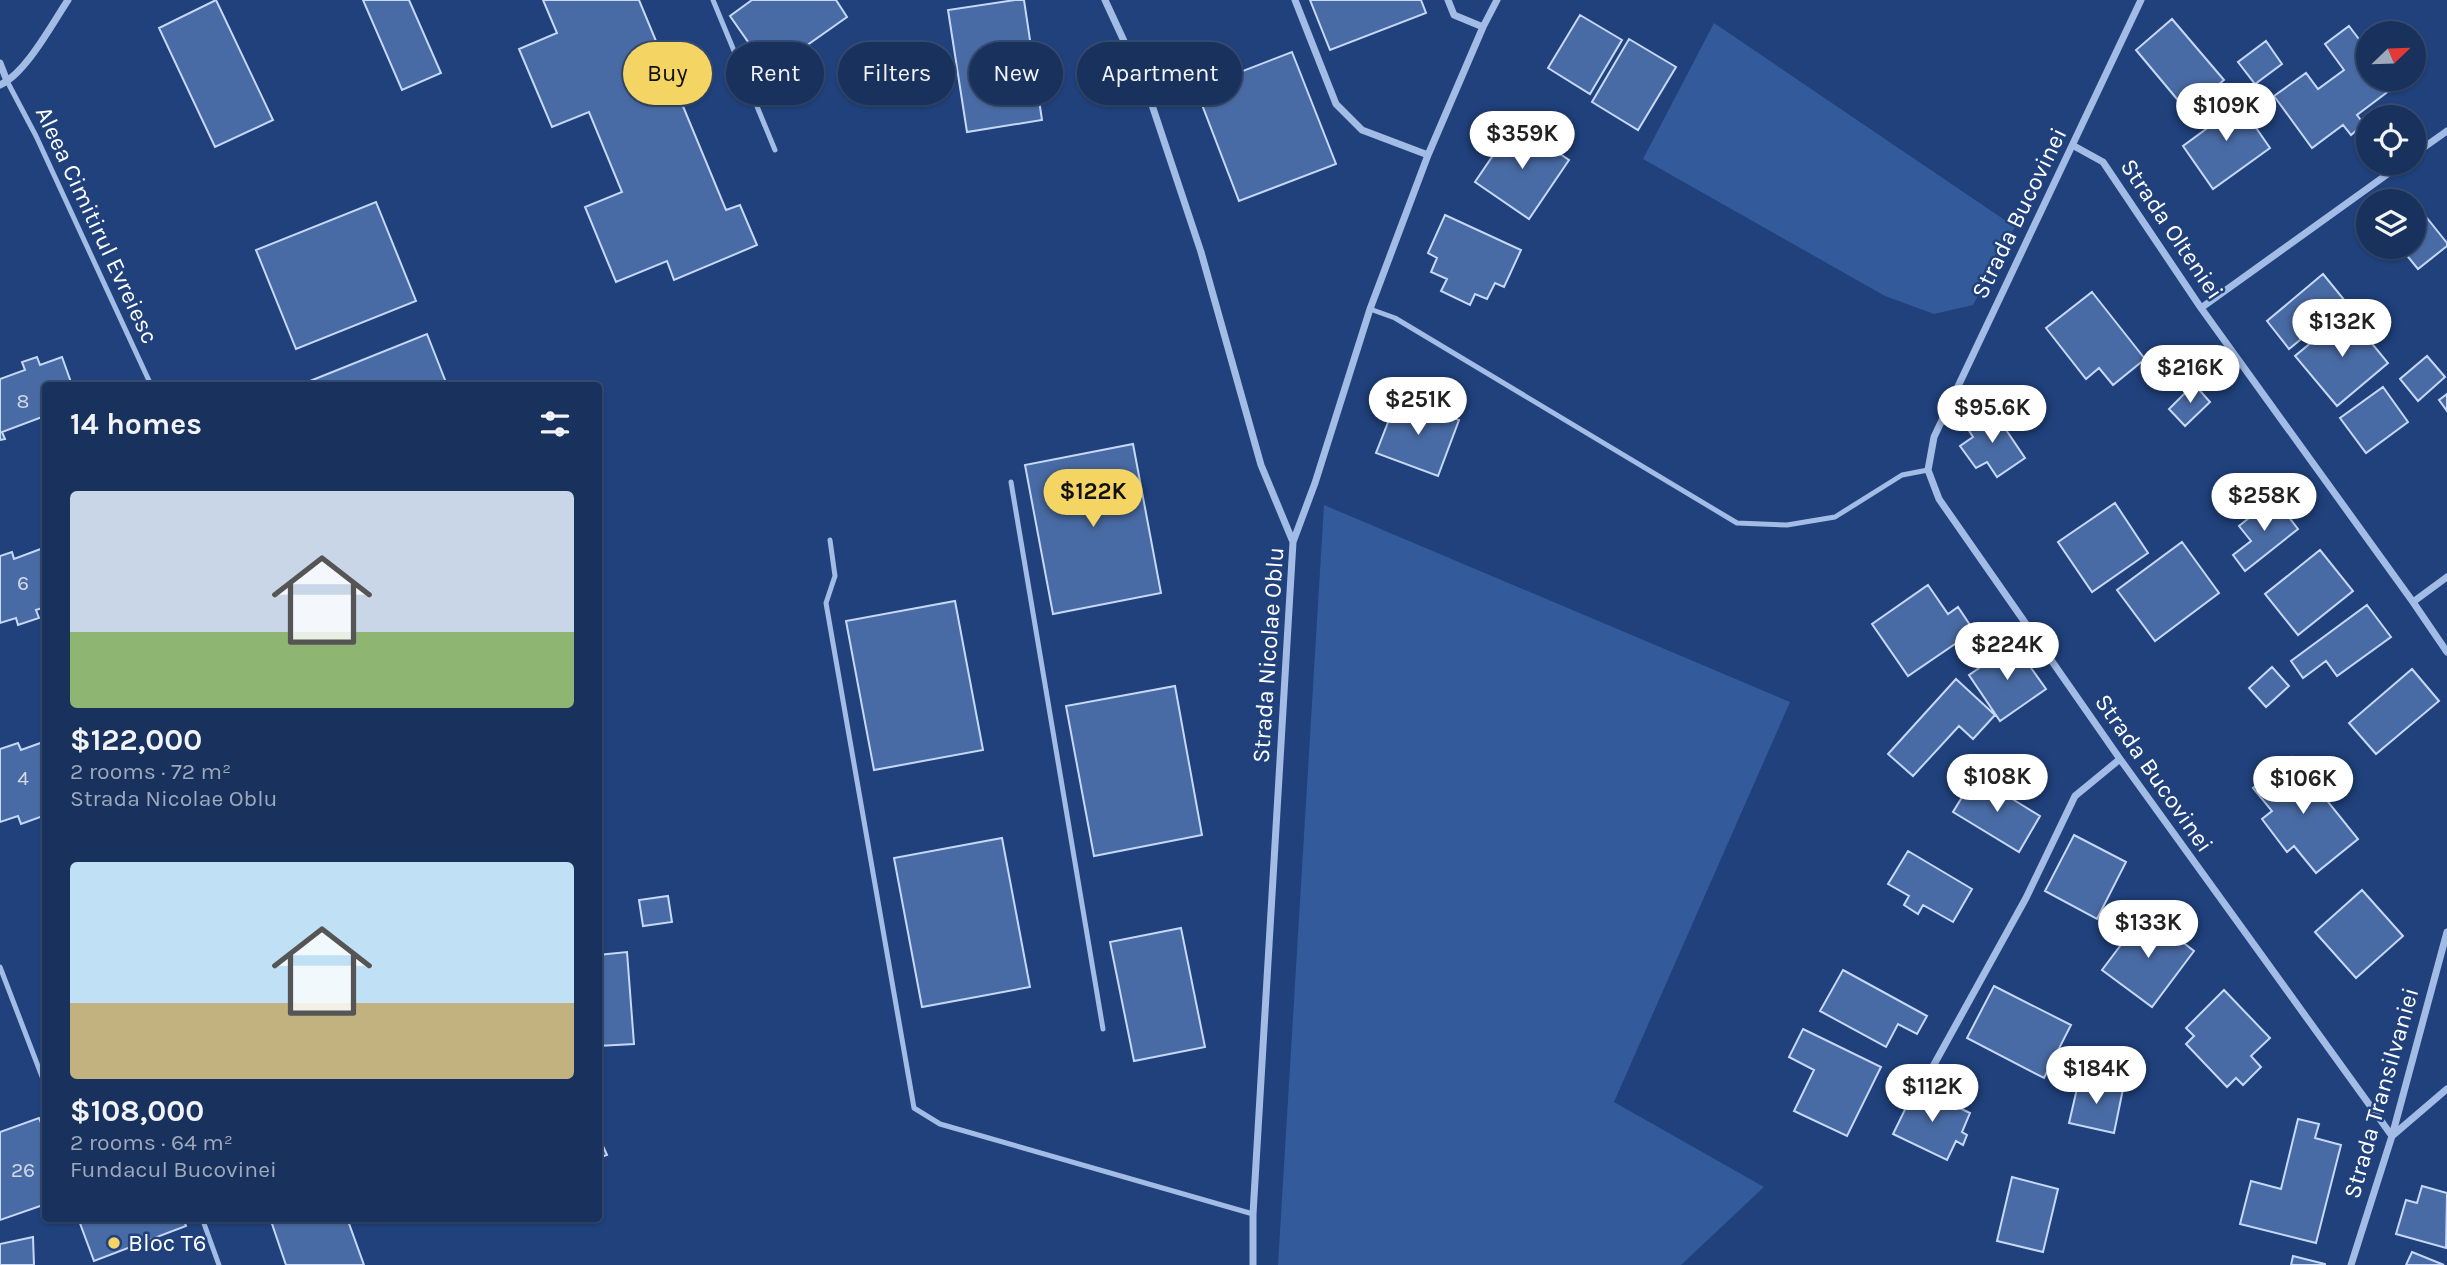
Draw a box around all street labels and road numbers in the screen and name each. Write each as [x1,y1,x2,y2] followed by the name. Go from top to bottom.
[30,102,164,348] street label: Aleea Cimitirul Evreiesc
[1965,123,2073,303] street label: Strada Bucovinei
[2115,154,2229,304] street label: Strada Olteniei
[1246,546,1290,764] street label: Strada Nicolae Oblu
[2089,689,2219,857] street label: Strada Bucovinei
[2337,984,2425,1202] street label: Strada Transilvaniei

